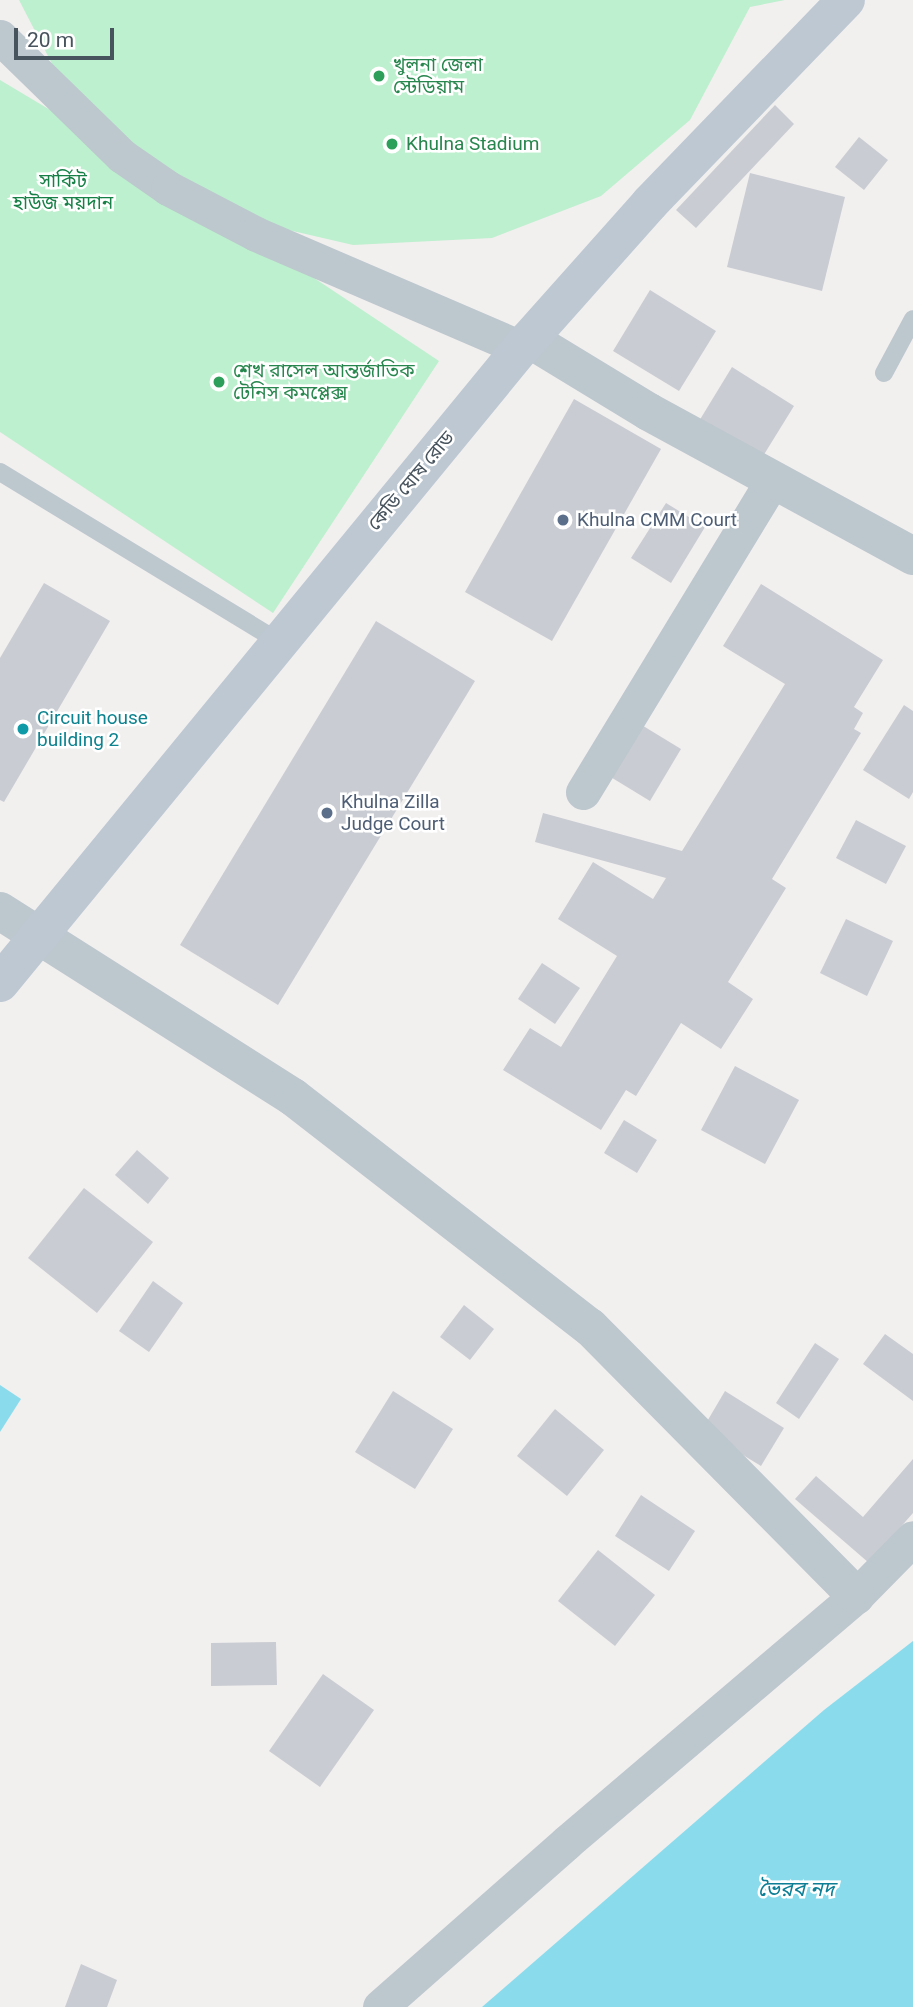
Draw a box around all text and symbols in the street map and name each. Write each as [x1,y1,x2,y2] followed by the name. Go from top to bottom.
[18,14,117,58] scale bar
[27,28,74,52] text: 20 m
[393,54,483,98] place label: খুলনা জেলা স্টেডিয়াম
[371,68,387,84] marker: খুলনা জেলা স্টেডিয়াম
[406,133,539,155] place label: Khulna Stadium
[384,136,400,152] marker: Khulna Stadium
[13,170,113,214] park label: সার্কিট হাউজ ময়দান
[233,360,415,404] place label: শেখ রাসেল আন্তর্জাতিক টেনিস কমপ্লেক্স
[211,374,227,390] marker: শেখ রাসেল আন্তর্জাতিক টেনিস কমপ্লেক্স
[363,427,459,535] street label: কেডি ঘোষ রোড
[577,509,737,531] place label: Khulna CMM Court
[555,512,571,528] marker: Khulna CMM Court
[37,707,148,751] place label: Circuit house building 2
[15,721,31,737] marker: Circuit house building 2
[341,791,445,835] place label: Khulna Zilla Judge Court
[319,805,335,821] marker: Khulna Zilla Judge Court
[758,1876,834,1902] water label: ভৈরব নদ

